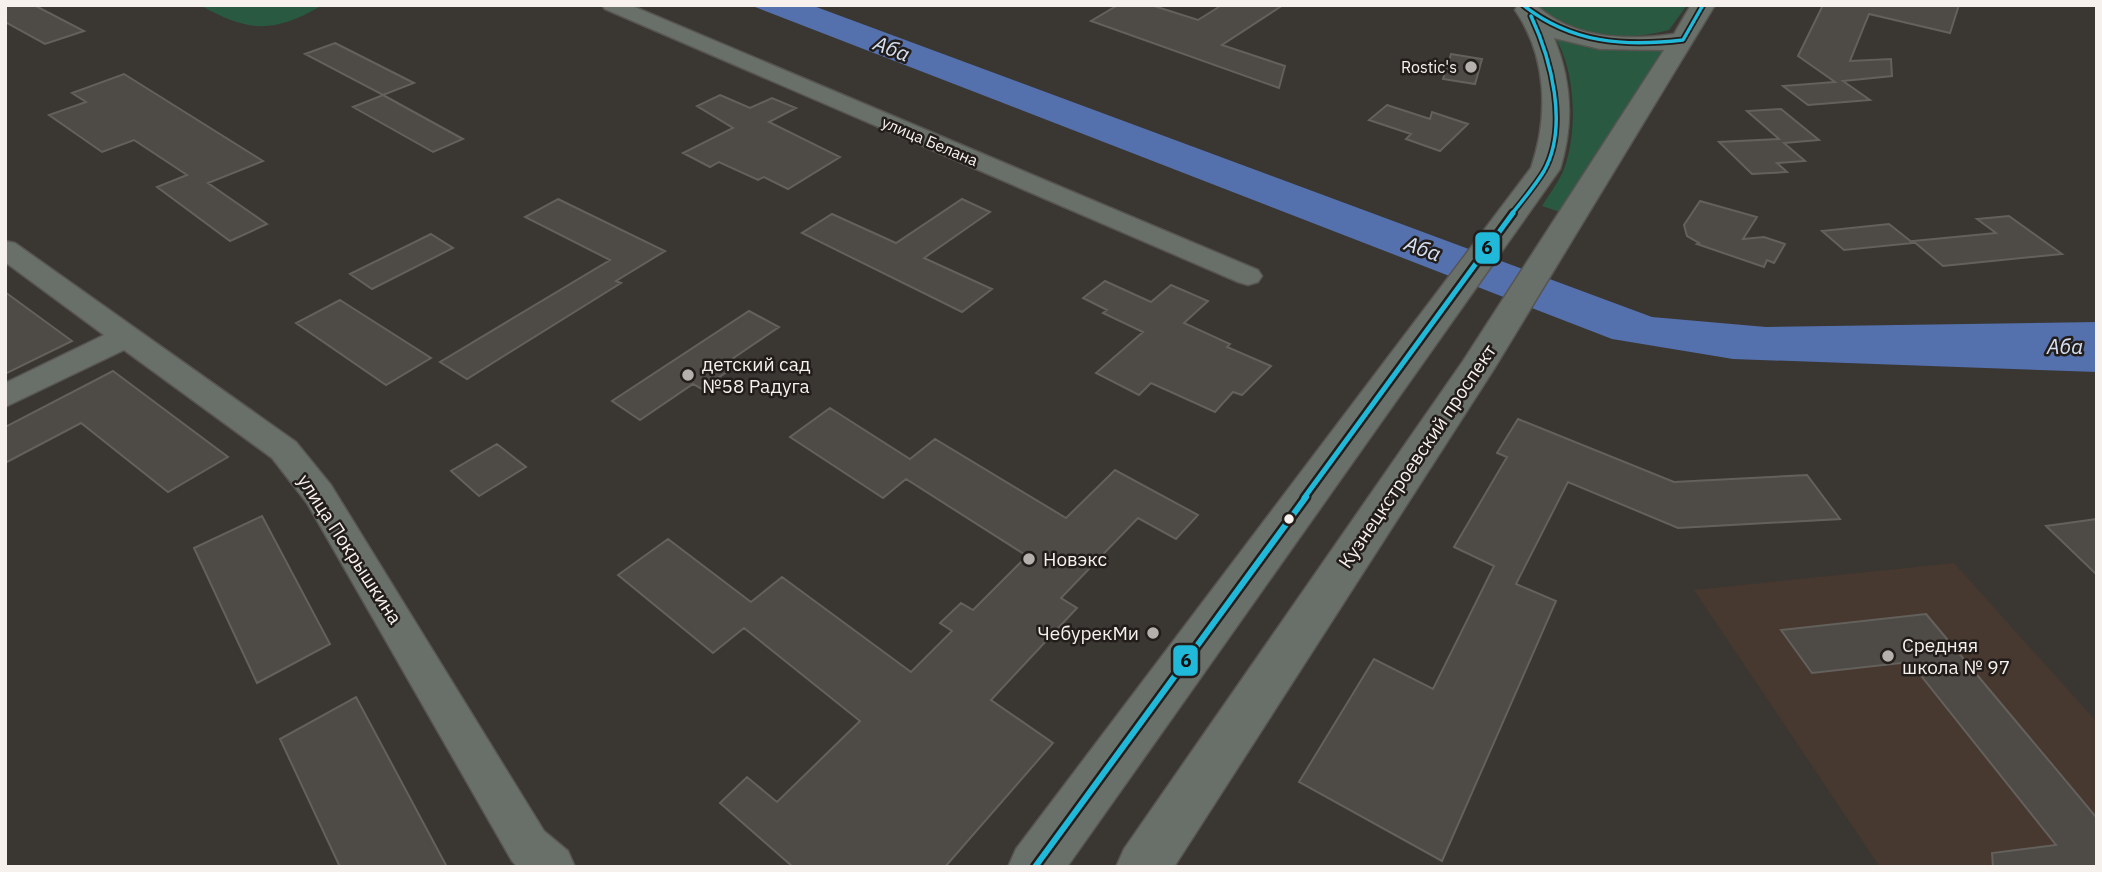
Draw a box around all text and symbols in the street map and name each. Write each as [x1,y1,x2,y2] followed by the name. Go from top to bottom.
[869,28,914,68] water label: Аба
[1401,57,1457,77] place label: Rostic's
[1463,59,1479,75] marker: Rostic's
[879,112,982,170] street label: улица Белана
[1400,228,1445,267] water label: Аба
[1474,231,1501,265] line badge: 6
[1481,235,1493,259] text: 6
[2046,332,2083,360] water label: Аба
[1333,339,1501,573] street label: Кузнецкстроевский проспект
[702,352,811,398] place label: детский сад №58 Радуга
[680,367,696,383] marker: детский сад №58 Радуга
[292,469,408,629] street label: улица Покрышкина
[1282,512,1296,526] unlabelled marker
[1043,547,1107,571] place label: Новэкс
[1021,551,1037,567] marker: Новэкс
[1038,621,1139,645] place label: ЧебурекМи
[1145,625,1161,641] marker: ЧебурекМи
[1902,633,2010,679] place label: Средняя школа № 97
[1172,644,1199,677] line badge: 6
[1180,648,1192,672] text: 6
[1880,648,1896,664] marker: Средняя школа № 97

